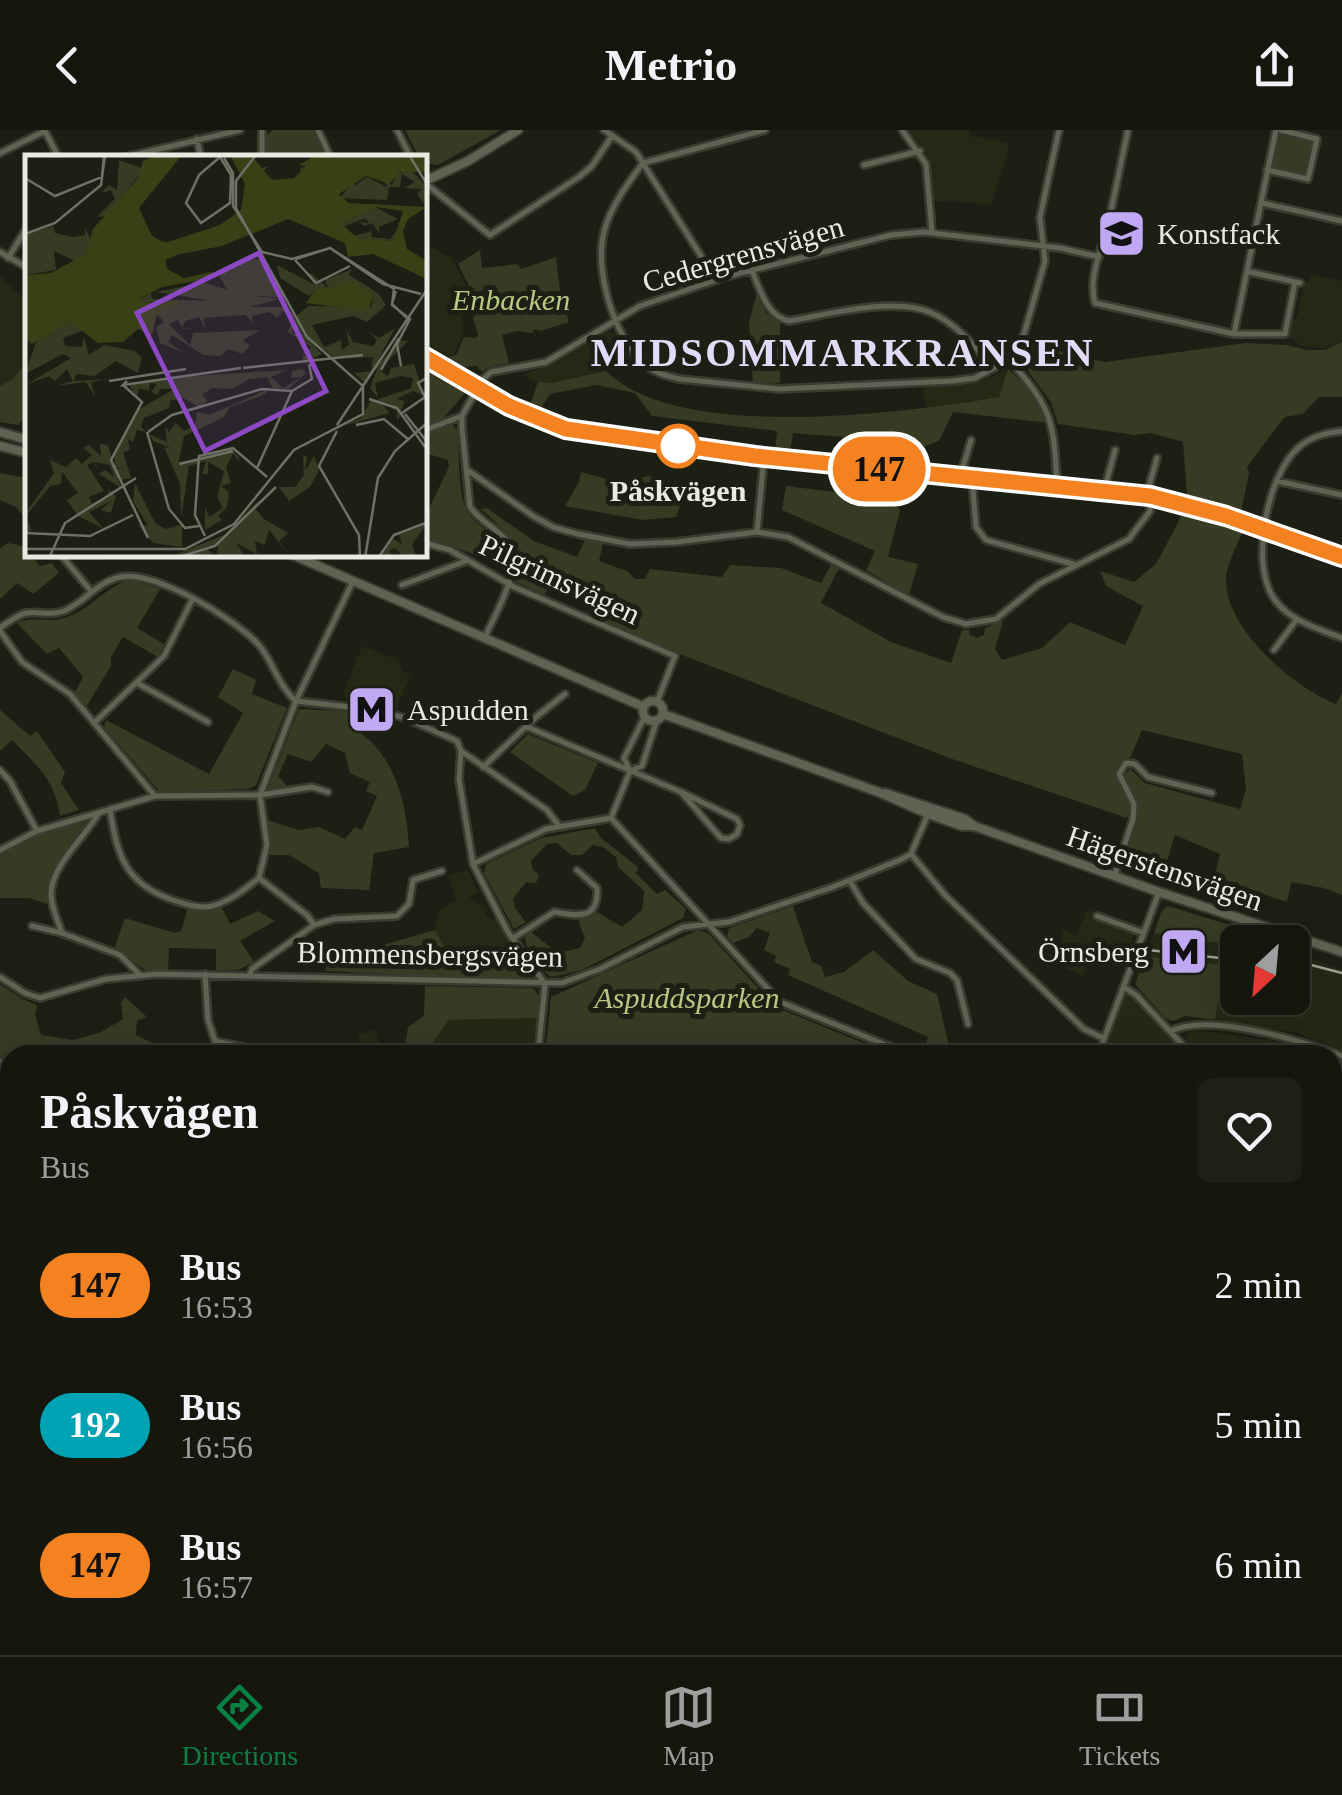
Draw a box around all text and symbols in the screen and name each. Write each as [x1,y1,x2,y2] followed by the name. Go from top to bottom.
[40,38,95,93] icon: back
[1247,38,1302,93] icon: share
[605,40,737,90] text: Metrio
[25,155,428,558] inset map
[1096,207,1148,259] school or university icon: Konstfack
[639,210,847,298] street label: Cedergrensvägen
[1157,217,1280,250] place label: Konstfack
[451,283,570,316] park label: Enbacken
[591,330,1095,375] district label: MIDSOMMARKRANSEN
[657,425,699,467] marker: Påskvägen
[822,436,936,502] line badge: 147
[853,450,905,489] text: 147
[610,474,747,507] place label: Påskvägen
[474,527,646,631] street label: Pilgrimsvägen
[346,683,398,735] metro station icon: Aspudden
[407,693,529,726] place label: Aspudden
[1063,819,1267,917] street label: Hägerstensvägen
[1158,925,1210,977] metro station icon: Örnsberg
[1220,925,1310,1015] north arrow
[1220,925,1310,1015] map controls
[297,935,563,973] street label: Blommensbergsvägen
[1038,935,1149,968] place label: Örnsberg
[593,981,779,1014] park label: Aspuddsparken
[1197,1078,1302,1183] button: heart
[40,1085,259,1138] text: Påskvägen
[40,1149,90,1185] text: Bus
[180,1246,241,1288] text: Bus
[1214,1264,1302,1306] text: 2 min
[69,1266,121,1305] text: 147
[180,1289,253,1325] text: 16:53
[180,1386,241,1428] text: Bus
[1214,1404,1302,1446] text: 5 min
[69,1406,121,1445] text: 192
[180,1429,253,1465] text: 16:56
[180,1526,241,1568] text: Bus
[1214,1544,1302,1586] text: 6 min
[69,1546,121,1585] text: 147
[180,1569,253,1605] text: 16:57
[181,1680,298,1772] tab: Directions
[661,1680,716,1772] tab: Map
[1079,1680,1161,1772] tab: Tickets

